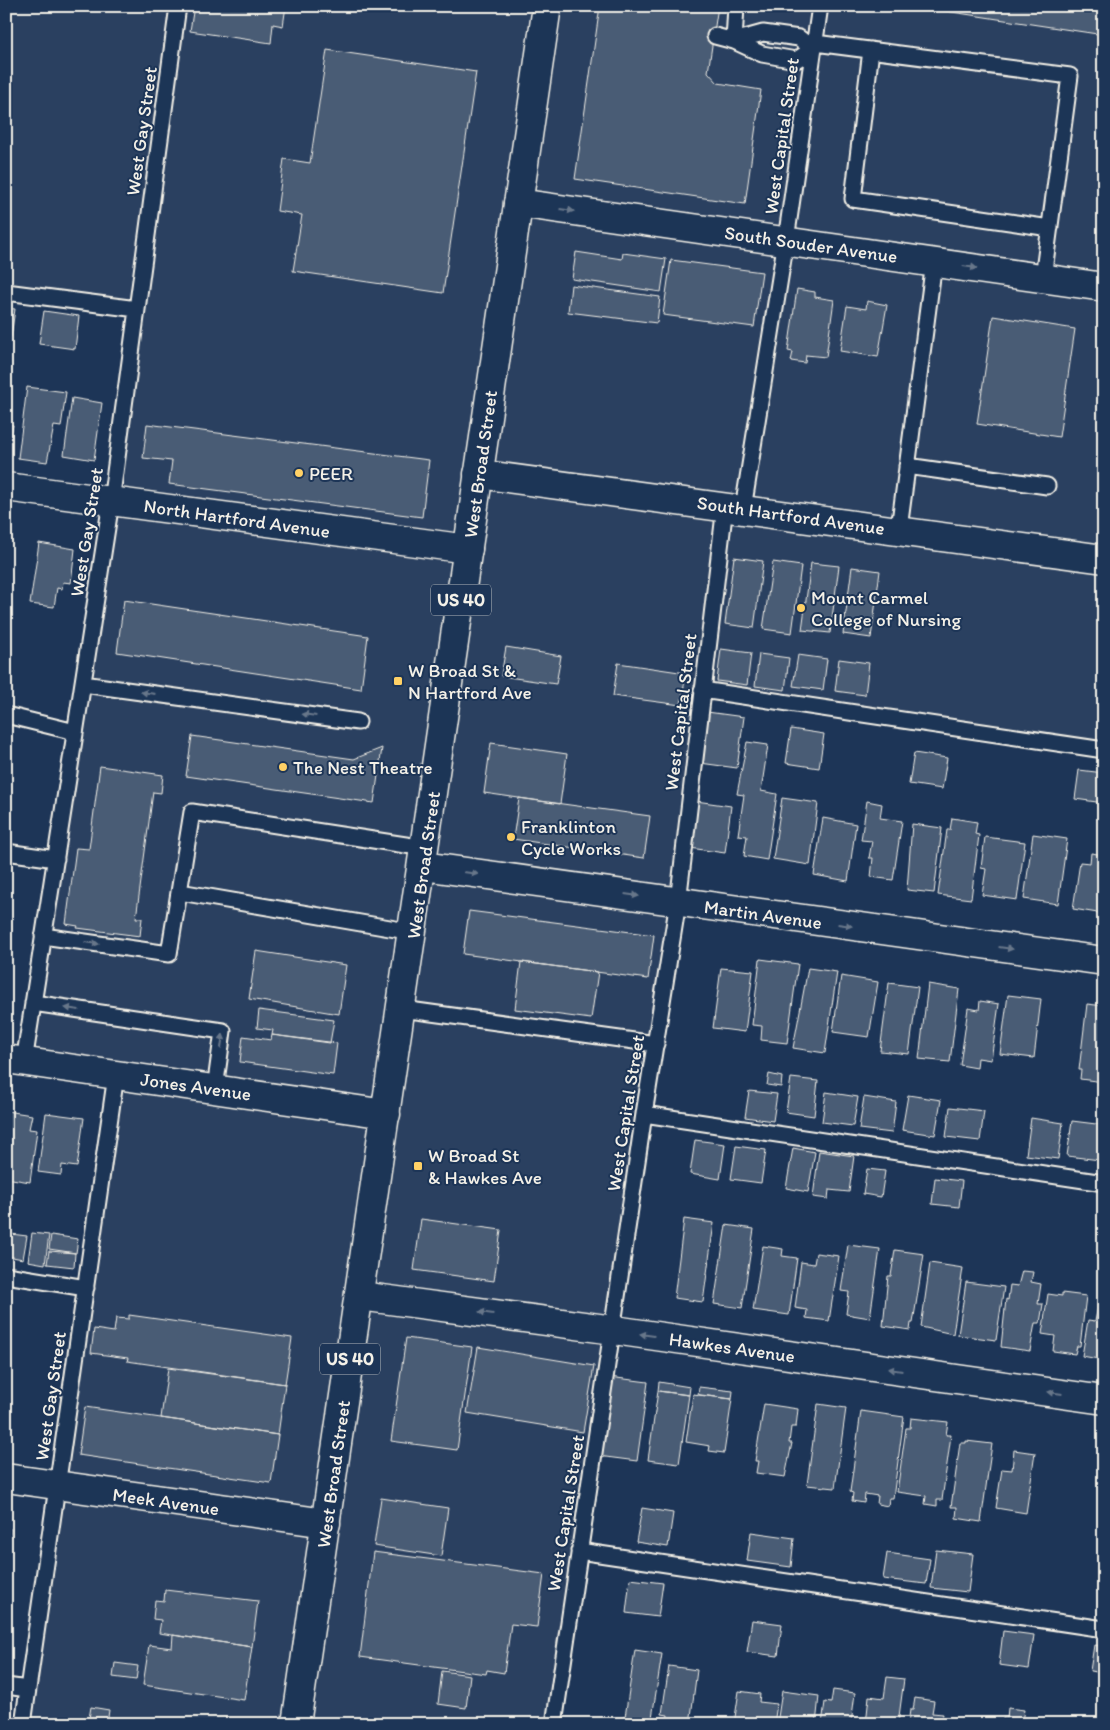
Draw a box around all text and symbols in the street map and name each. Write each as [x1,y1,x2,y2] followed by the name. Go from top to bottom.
[759,56,804,216] street label: West Capital Street
[121,65,162,197] street label: West Gay Street
[559,206,575,214] one-way arrow
[723,221,899,268] street label: South Souder Avenue
[962,264,978,272] one-way arrow
[459,389,502,539] street label: West Broad Street
[309,462,353,485] place label: PEER
[65,466,108,598] street label: West Gay Street
[293,467,305,479] marker: PEER
[696,491,886,540] street label: South Hartford Avenue
[142,494,332,543] street label: North Hartford Avenue
[431,584,491,616] road number: US 40
[811,586,961,631] place label: Mount Carmel College of Nursing
[795,602,807,614] marker: Mount Carmel College of Nursing
[659,632,702,792] street label: West Capital Street
[408,659,532,704] place label: W Broad St & N Hartford Ave
[392,675,404,687] marker: W Broad St & N Hartford Ave
[140,689,156,697] one-way arrow
[301,711,317,719] one-way arrow
[293,756,433,779] place label: The Nest Theatre
[277,761,289,773] marker: The Nest Theatre
[402,790,445,940] street label: West Broad Street
[521,815,621,860] place label: Franklinton Cycle Works
[505,831,517,843] marker: Franklinton Cycle Works
[463,869,479,877] one-way arrow
[624,892,640,900] one-way arrow
[702,895,823,934] street label: Martin Avenue
[837,921,853,929] one-way arrow
[84,939,100,947] one-way arrow
[998,944,1014,952] one-way arrow
[63,1005,79,1013] one-way arrow
[218,1032,226,1048] one-way arrow
[602,1033,649,1193] street label: West Capital Street
[139,1067,253,1106] street label: Jones Avenue
[428,1144,542,1189] place label: W Broad St & Hawkes Ave
[412,1160,424,1172] marker: W Broad St & Hawkes Ave
[478,1309,494,1317] one-way arrow
[667,1327,796,1368] street label: Hawkes Avenue
[30,1330,71,1462] street label: West Gay Street
[639,1330,655,1338] one-way arrow
[320,1344,380,1375] road number: US 40
[886,1366,902,1374] one-way arrow
[1047,1389,1063,1397] one-way arrow
[312,1399,355,1549] street label: West Broad Street
[542,1433,589,1593] street label: West Capital Street
[111,1483,221,1520] street label: Meek Avenue

